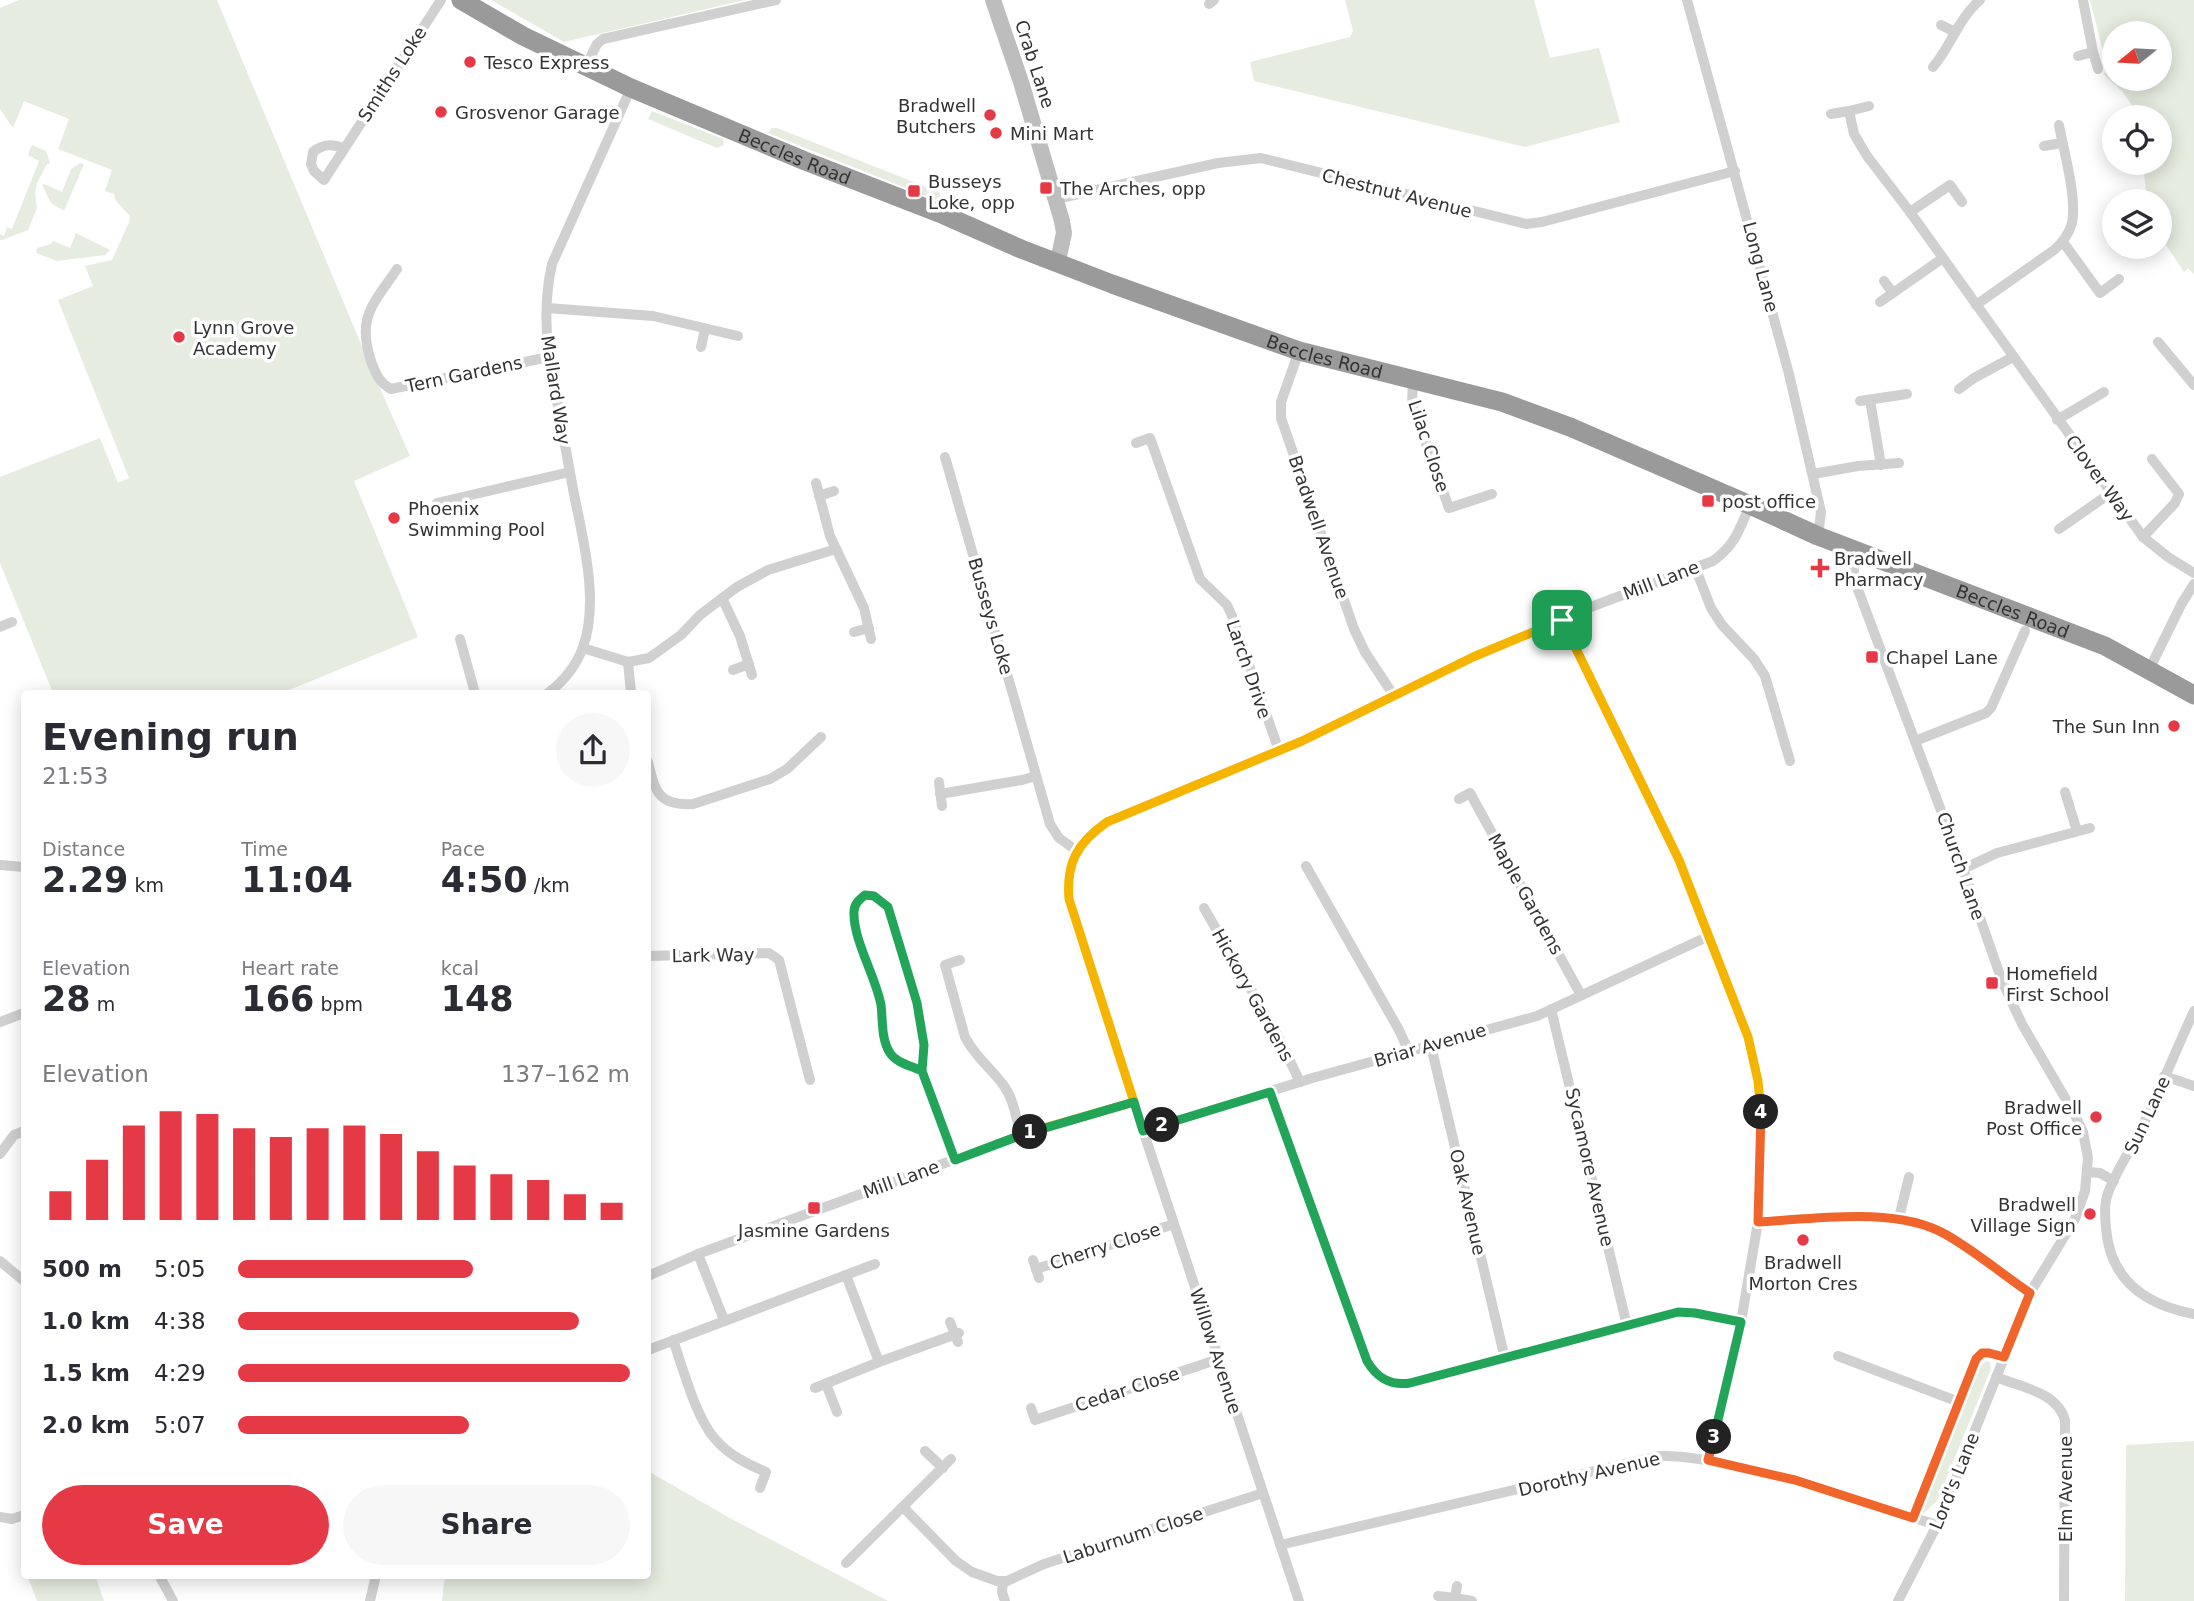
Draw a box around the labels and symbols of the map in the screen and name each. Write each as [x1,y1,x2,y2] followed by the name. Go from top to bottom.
[1011,17,1059,111] street label: Crab Lane
[2102,21,2172,91] north arrow
[353,23,431,125] street label: Smiths Loke
[483,52,609,73] place label: Tesco Express
[462,54,478,70] marker: Tesco Express
[896,95,976,137] place label: Bradwell Butchers
[455,102,620,123] place label: Grosvenor Garage
[433,104,449,120] marker: Grosvenor Garage
[982,107,998,123] marker: Bradwell Butchers
[1010,123,1094,144] place label: Mini Mart
[735,124,854,188] street label: Beccles Road
[988,125,1004,141] marker: Mini Mart
[1320,164,1474,222] street label: Chestnut Avenue
[928,171,1015,213] place label: Busseys Loke, opp
[1059,178,1206,199] place label: The Arches, opp
[1038,180,1054,196] marker: The Arches, opp
[906,183,922,199] marker: Busseys Loke, opp
[1739,219,1783,315] street label: Long Lane
[193,317,294,359] place label: Lynn Grove Academy
[171,329,187,345] marker: Lynn Grove Academy
[1264,330,1385,382] street label: Beccles Road
[537,334,575,446] street label: Mallard Way
[403,351,524,397] street label: Tern Gardens
[1404,397,1454,495] street label: Lilac Close
[2062,431,2139,526] street label: Clover Way
[1285,452,1353,602] street label: Bradwell Avenue
[1722,491,1816,512] place label: post office
[1700,493,1716,509] marker: post office
[408,498,545,540] place label: Phoenix Swimming Pool
[386,510,402,526] marker: Phoenix Swimming Pool
[1834,548,1924,590] place label: Bradwell Pharmacy
[964,555,1018,677] street label: Busseys Loke
[1620,556,1702,604] street label: Mill Lane
[1812,560,1828,576] marker: Bradwell Pharmacy
[1953,579,2072,642] street label: Beccles Road
[1532,590,1592,650] pin
[1222,617,1276,721] street label: Larch Drive
[1886,647,1998,668] place label: Chapel Lane
[1864,649,1880,665] marker: Chapel Lane
[2052,716,2160,737] place label: The Sun Inn
[2166,718,2182,734] marker: The Sun Inn
[1933,809,1989,923] street label: Church Lane
[1484,830,1568,958] street label: Maple Gardens
[1208,925,1298,1065] street label: Hickory Gardens
[671,944,755,966] street label: Lark Way
[2006,963,2109,1005] place label: Homefield First School
[1984,975,2000,991] marker: Homefield First School
[1371,1019,1489,1071] street label: Briar Avenue
[2120,1073,2174,1157] street label: Sun Lane
[1562,1086,1618,1248] street label: Sycamore Avenue
[1744,1094,1778,1130] pin: 4
[1986,1097,2082,1139] place label: Bradwell Post Office
[1144,1108,1180,1142] pin: 2
[2088,1109,2104,1125] marker: Bradwell Post Office
[1012,1114,1048,1150] pin: 1
[1446,1147,1490,1257] street label: Oak Avenue
[860,1155,942,1203] street label: Mill Lane
[1971,1194,2076,1236] place label: Bradwell Village Sign
[806,1200,822,1216] marker: Jasmine Gardens
[2082,1206,2098,1222] marker: Bradwell Village Sign
[1047,1218,1163,1274] street label: Cherry Close
[737,1220,890,1241] place label: Jasmine Gardens
[1795,1232,1811,1248] marker: Bradwell Morton Cres
[1748,1252,1858,1294] place label: Bradwell Morton Cres
[1186,1286,1246,1416] street label: Willow Avenue
[1072,1362,1182,1416] street label: Cedar Close
[1696,1420,1732,1454] pin: 3
[1925,1429,1983,1533] street label: Lord's Lane
[2055,1436,2076,1542] street label: Elm Avenue
[1516,1448,1662,1500] street label: Dorothy Avenue
[1060,1502,1206,1568] street label: Laburnum Close

